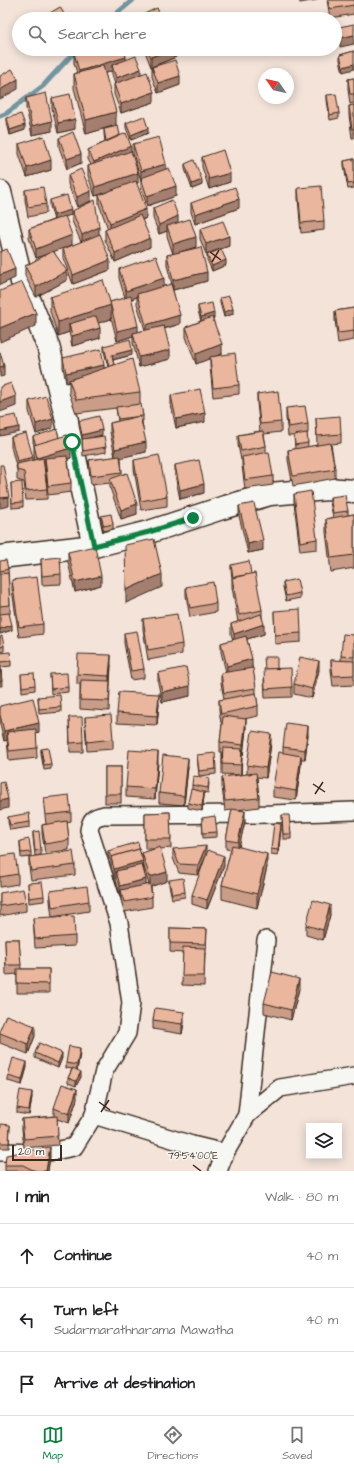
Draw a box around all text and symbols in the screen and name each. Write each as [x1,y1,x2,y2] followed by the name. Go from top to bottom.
[12,12,342,56] search box
[26,23,48,45] icon: search
[58,24,147,45] text: Search here
[258,68,294,104] north arrow
[63,433,81,451] route start
[184,509,202,527] route end
[306,1123,342,1159] map controls
[306,1123,342,1159] button: layers
[12,1143,62,1162] scale bar
[18,1144,44,1159] text: 20 m
[168,1149,218,1163] text: 79°54'00"E
[16,1185,49,1209] text: 1 min
[265,1188,338,1206] text: Walk · 80 m
[16,1245,38,1267] icon: ahead
[54,1245,112,1266] text: Continue
[306,1247,338,1265] text: 40 m
[54,1300,118,1321] text: Turn left
[16,1309,38,1331] icon: left
[306,1311,338,1329] text: 40 m
[54,1321,233,1339] text: Sudarmarathnarama Mawatha
[16,1373,38,1395] icon: arrive
[54,1373,195,1394] text: Arrive at destination
[42,1424,64,1463] tab: Map
[147,1424,199,1463] tab: Directions
[282,1424,312,1463] tab: Saved

